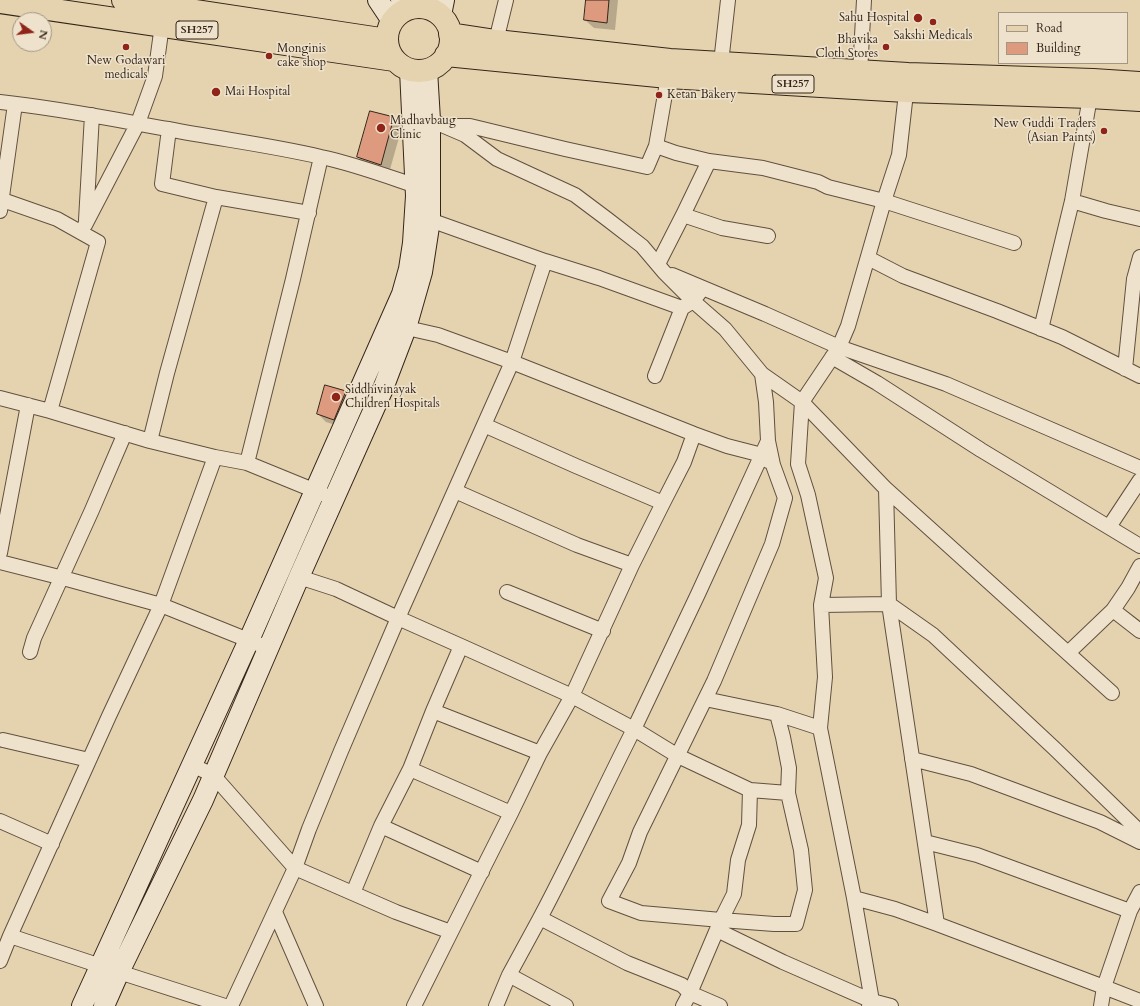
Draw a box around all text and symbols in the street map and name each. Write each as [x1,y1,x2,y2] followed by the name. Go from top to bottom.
[839,11,909,25] place label: Sahu Hospital
[12,12,52,52] north arrow
[912,12,924,24] marker: Sahu Hospital
[998,12,1128,64] legend
[928,17,938,27] marker: Sakshi Medicals
[1036,20,1062,36] text: Road
[176,21,218,39] road number: SH257
[35,28,52,41] text: N
[893,29,973,43] place label: Sakshi Medicals
[816,33,878,61] place label: Bhavika Cloth Stores
[1036,40,1080,56] text: Building
[121,42,131,52] marker: New Godawari medicals
[277,42,326,70] place label: Monginis cake shop
[881,42,891,52] marker: Bhavika Cloth Stores
[264,51,274,61] marker: Monginis cake shop
[87,54,165,82] place label: New Godawari medicals
[772,75,814,93] road number: SH257
[225,85,290,99] place label: Mai Hospital
[210,86,222,98] marker: Mai Hospital
[667,88,736,102] place label: Ketan Bakery
[654,90,664,100] marker: Ketan Bakery
[390,114,456,142] place label: Madhavbaug Clinic
[993,117,1096,145] place label: New Guddi Traders (Asian Paints)
[375,122,387,134] marker: Madhavbaug Clinic
[1099,126,1109,136] marker: New Guddi Traders (Asian Paints)
[345,383,440,411] place label: Siddhivinayak Children Hospitals
[330,391,342,403] marker: Siddhivinayak Children Hospitals

